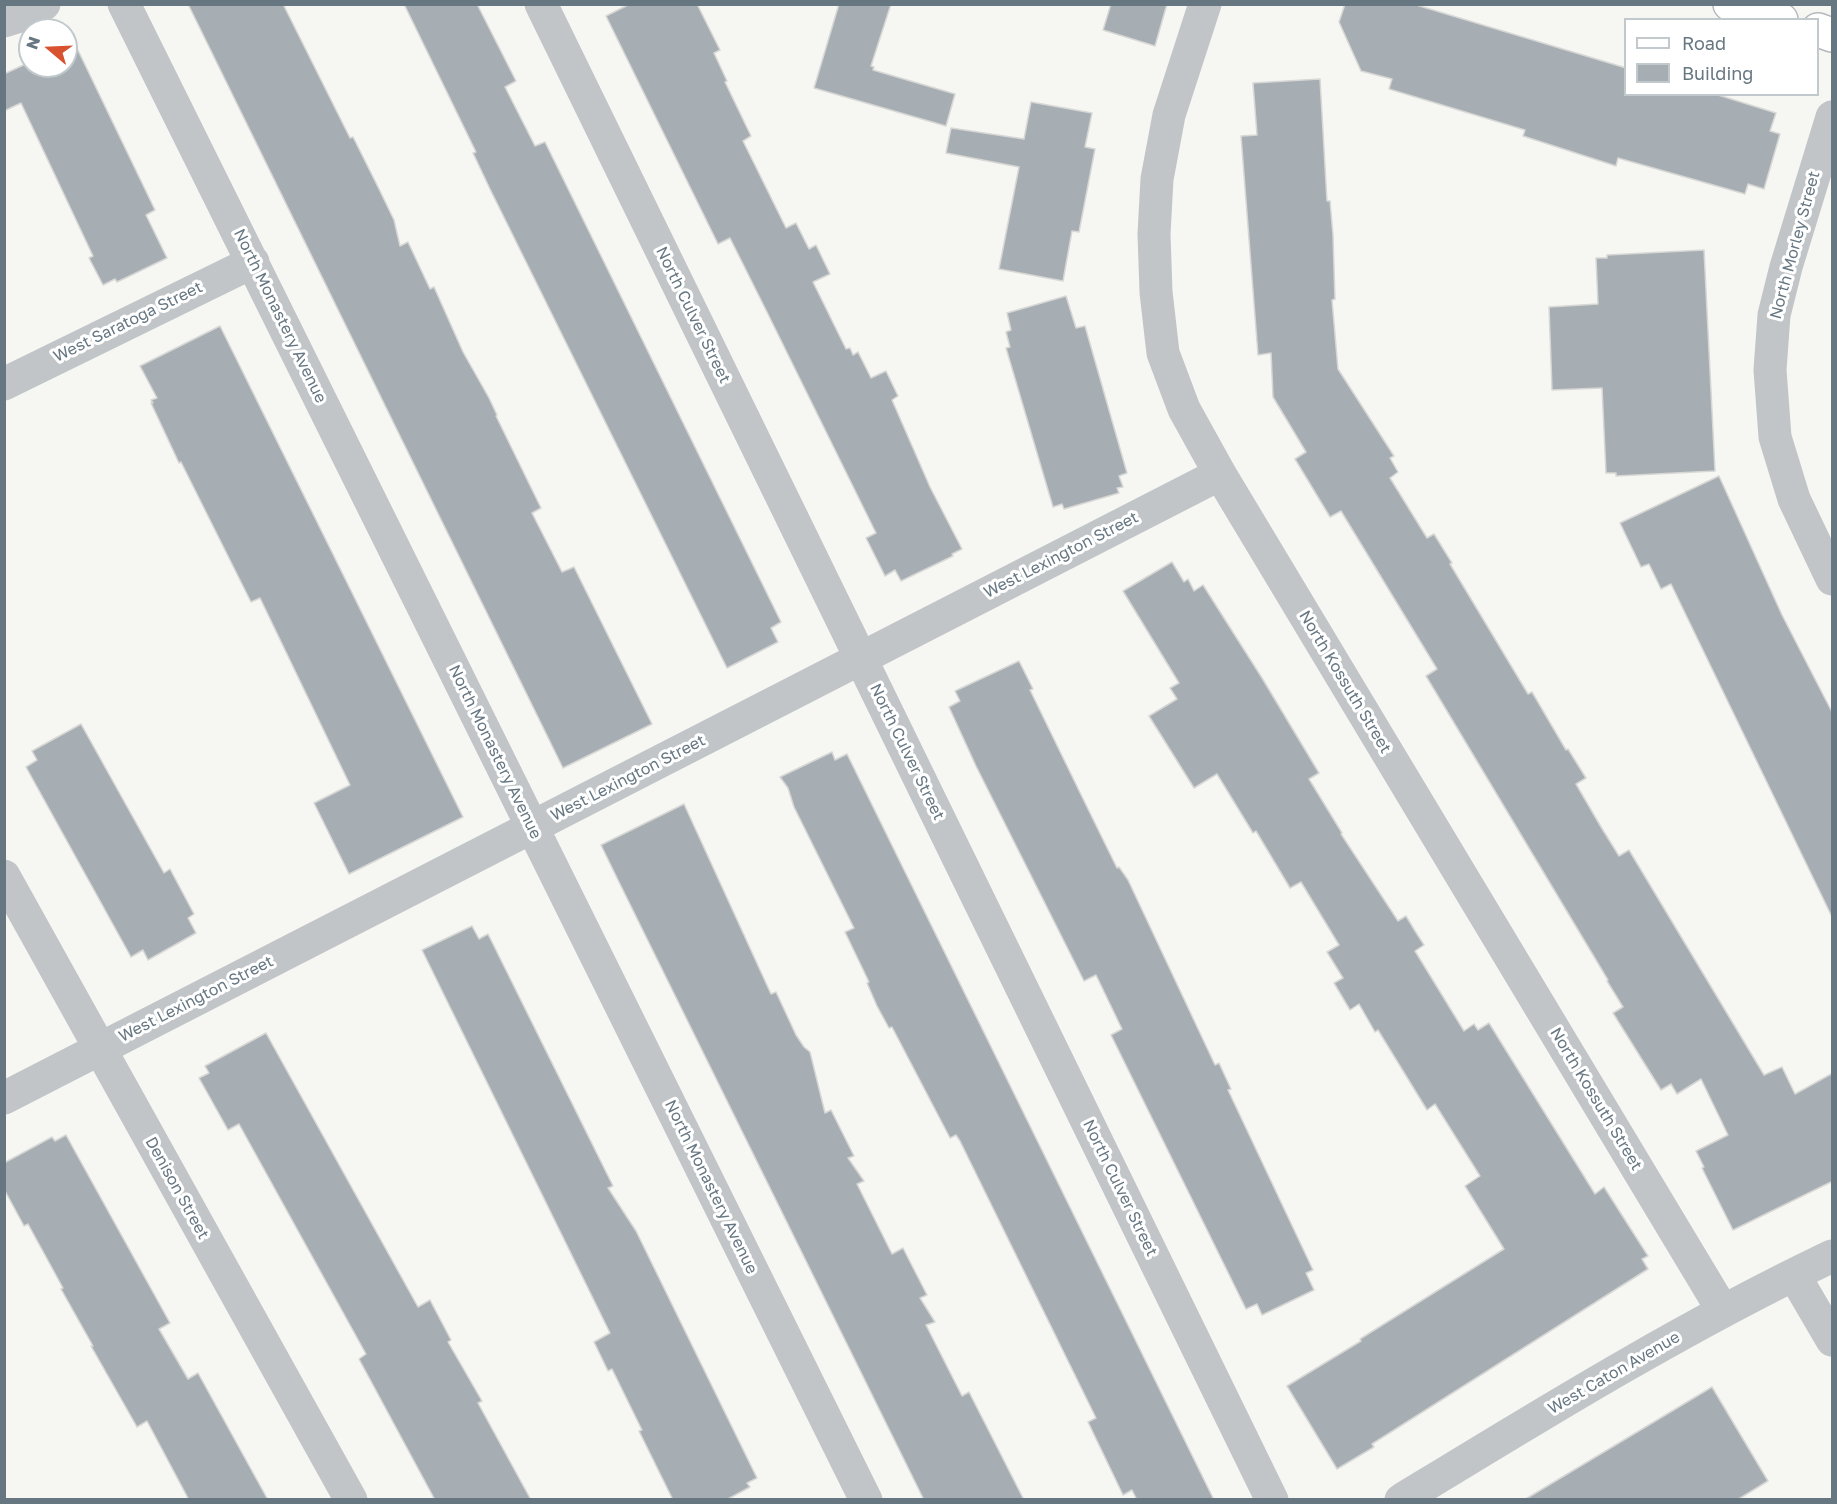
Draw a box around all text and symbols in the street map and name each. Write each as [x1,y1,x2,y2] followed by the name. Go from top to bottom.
[18,18,78,78] north arrow
[1624,18,1819,96] legend
[1682,32,1726,54] text: Road
[21,34,44,52] text: N
[1682,62,1753,84] text: Building
[1766,169,1824,321] street label: North Morley Street
[229,226,331,406] street label: North Monastery Avenue
[652,244,734,386] street label: North Culver Street
[50,278,206,366] street label: West Saratoga Street
[981,508,1141,602] street label: West Lexington Street
[1295,607,1395,757] street label: North Kossuth Street
[444,662,546,842] street label: North Monastery Avenue
[866,681,948,823] street label: North Culver Street
[548,731,708,825] street label: West Lexington Street
[116,952,276,1046] street label: West Lexington Street
[1546,1024,1646,1174] street label: North Kossuth Street
[660,1097,762,1277] street label: North Monastery Avenue
[1079,1117,1161,1259] street label: North Culver Street
[141,1134,213,1242] street label: Denison Street
[1545,1327,1683,1419] street label: West Caton Avenue

